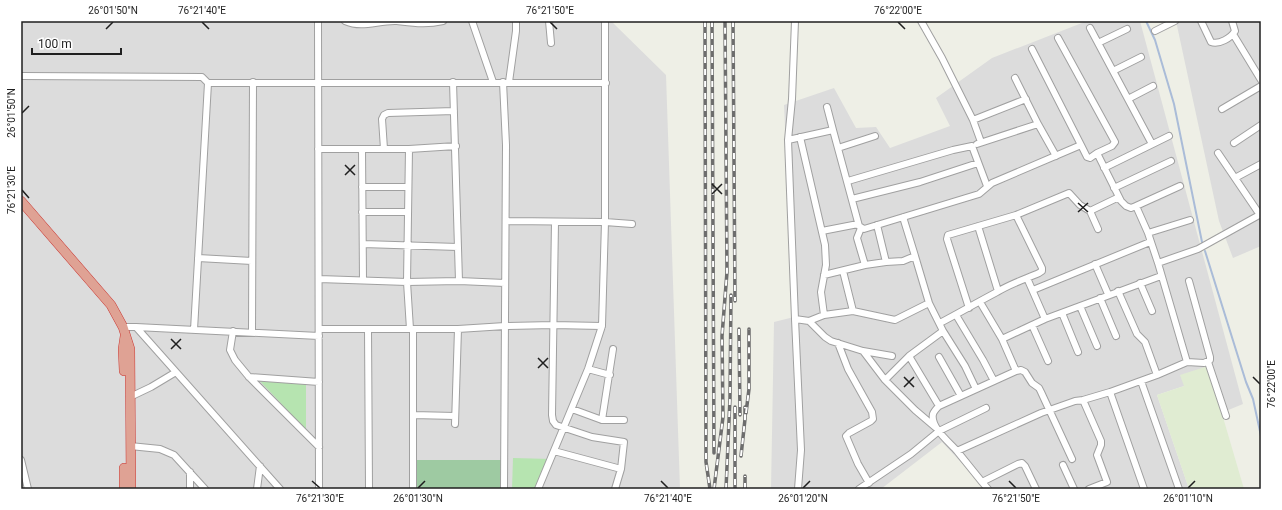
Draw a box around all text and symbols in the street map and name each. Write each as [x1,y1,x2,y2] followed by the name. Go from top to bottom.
[88,5,138,16] text: 26°01'50"N
[178,5,226,16] text: 76°21'40"E
[526,5,574,16] text: 76°21'50"E
[874,5,922,16] text: 76°22'00"E
[32,30,121,56] scale bar
[38,37,72,51] text: 100 m
[6,88,17,138] text: 26°01'50"N
[6,166,17,214] text: 76°21'30"E
[1266,360,1277,408] text: 76°22'00"E
[296,493,344,504] text: 76°21'30"E
[393,493,443,504] text: 26°01'30"N
[644,493,692,504] text: 76°21'40"E
[778,493,828,504] text: 26°01'20"N
[992,493,1040,504] text: 76°21'50"E
[1163,493,1213,504] text: 26°01'10"N

